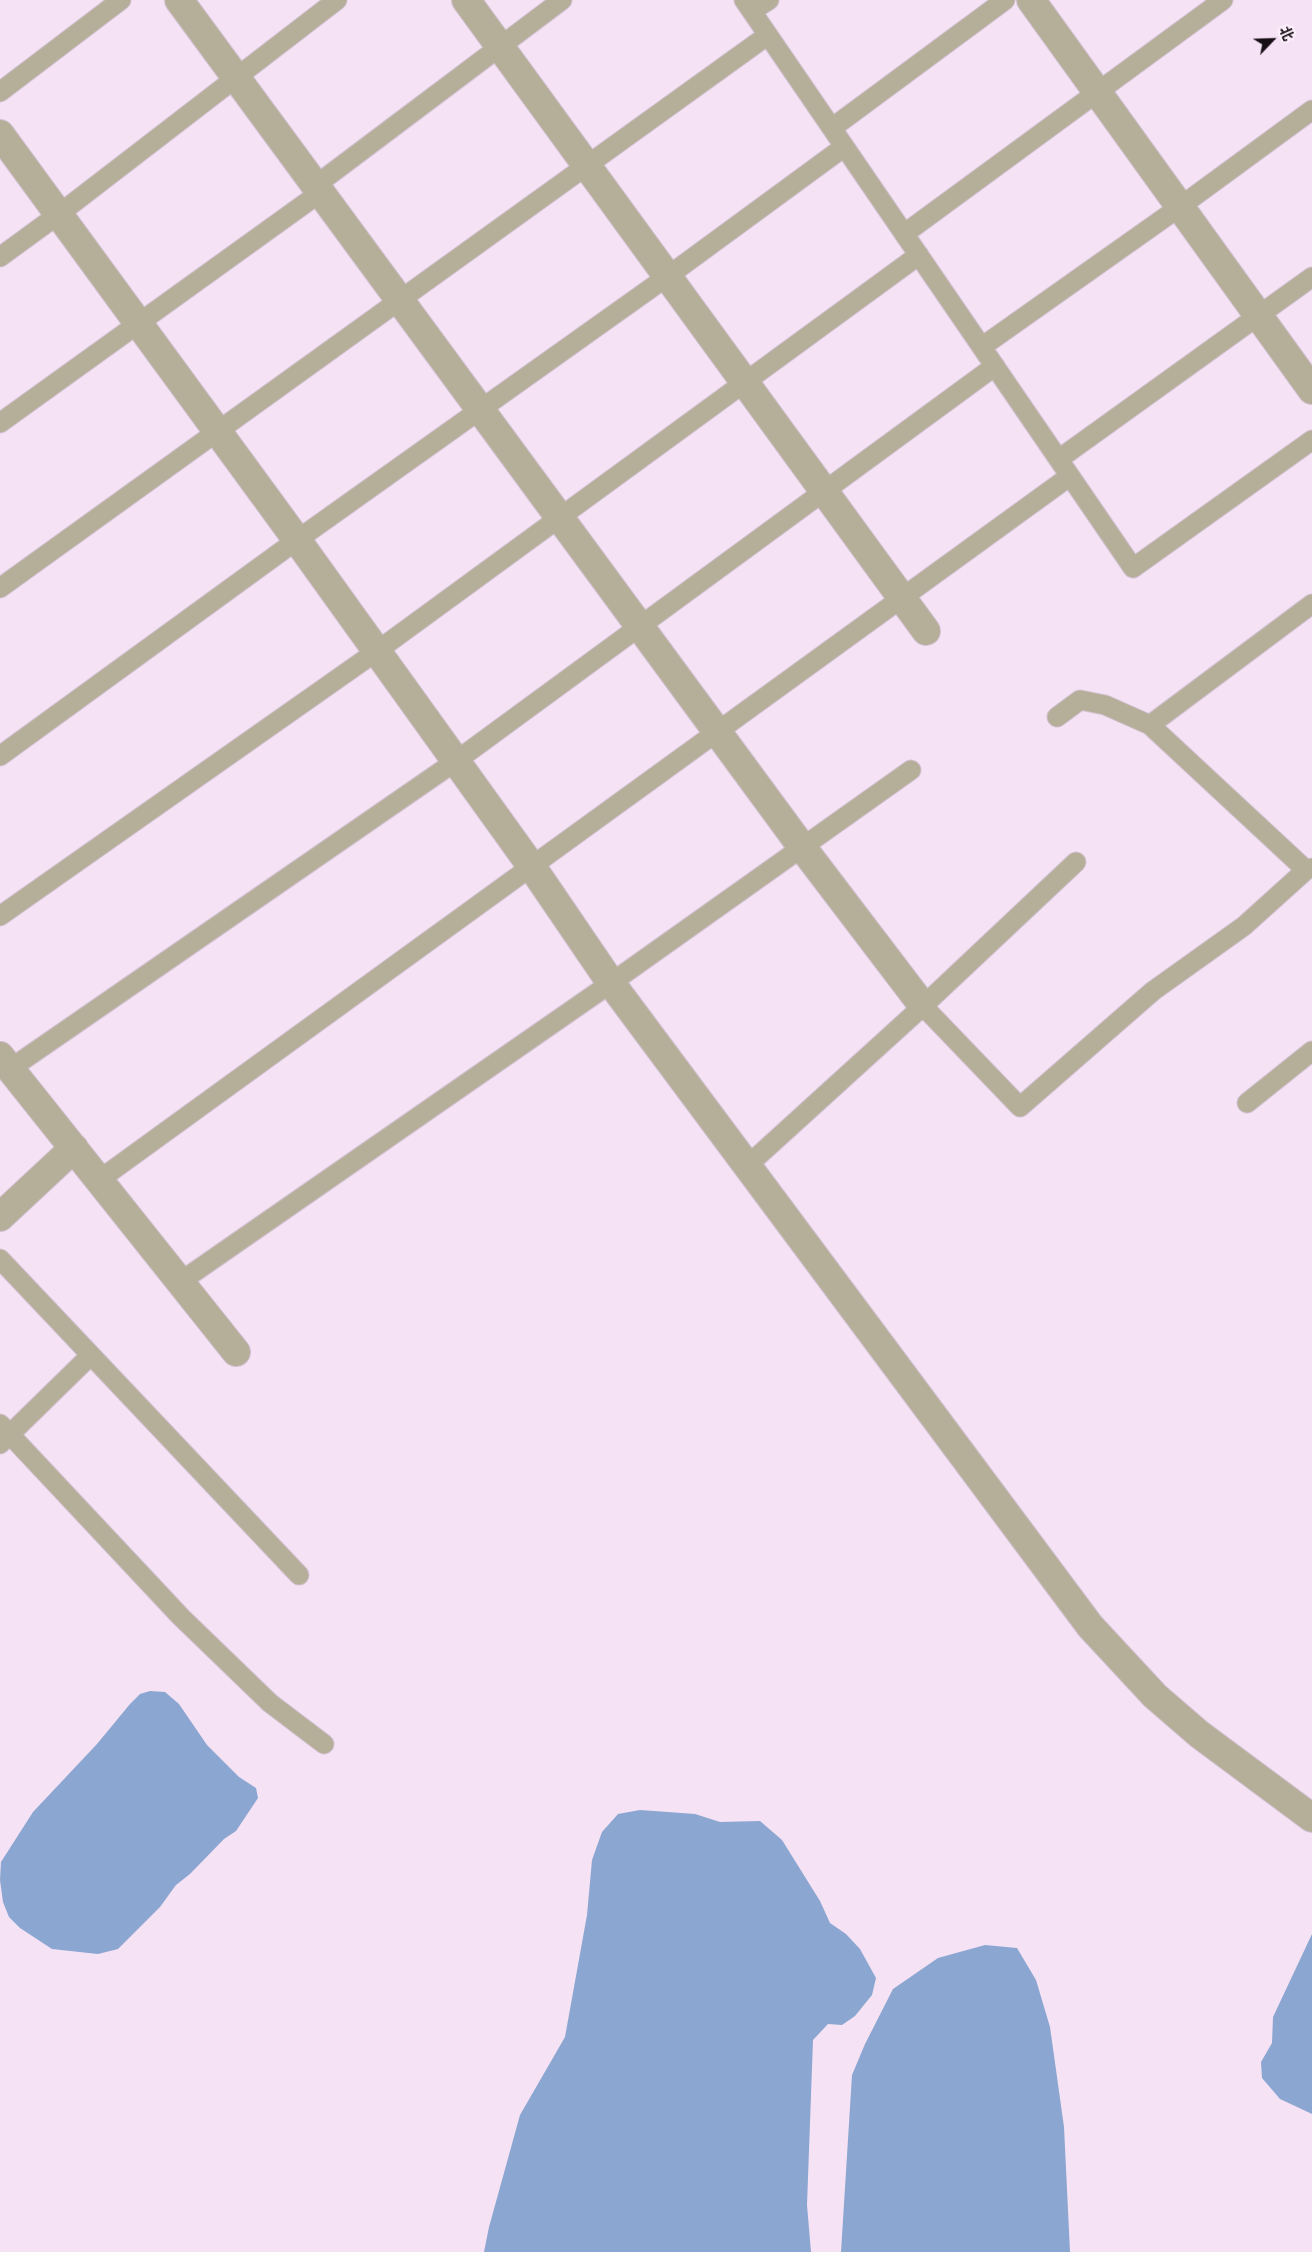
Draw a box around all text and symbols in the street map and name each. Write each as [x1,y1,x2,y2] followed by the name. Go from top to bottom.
[1247,15,1297,65] north arrow
[1276,24,1297,44] text: 北

